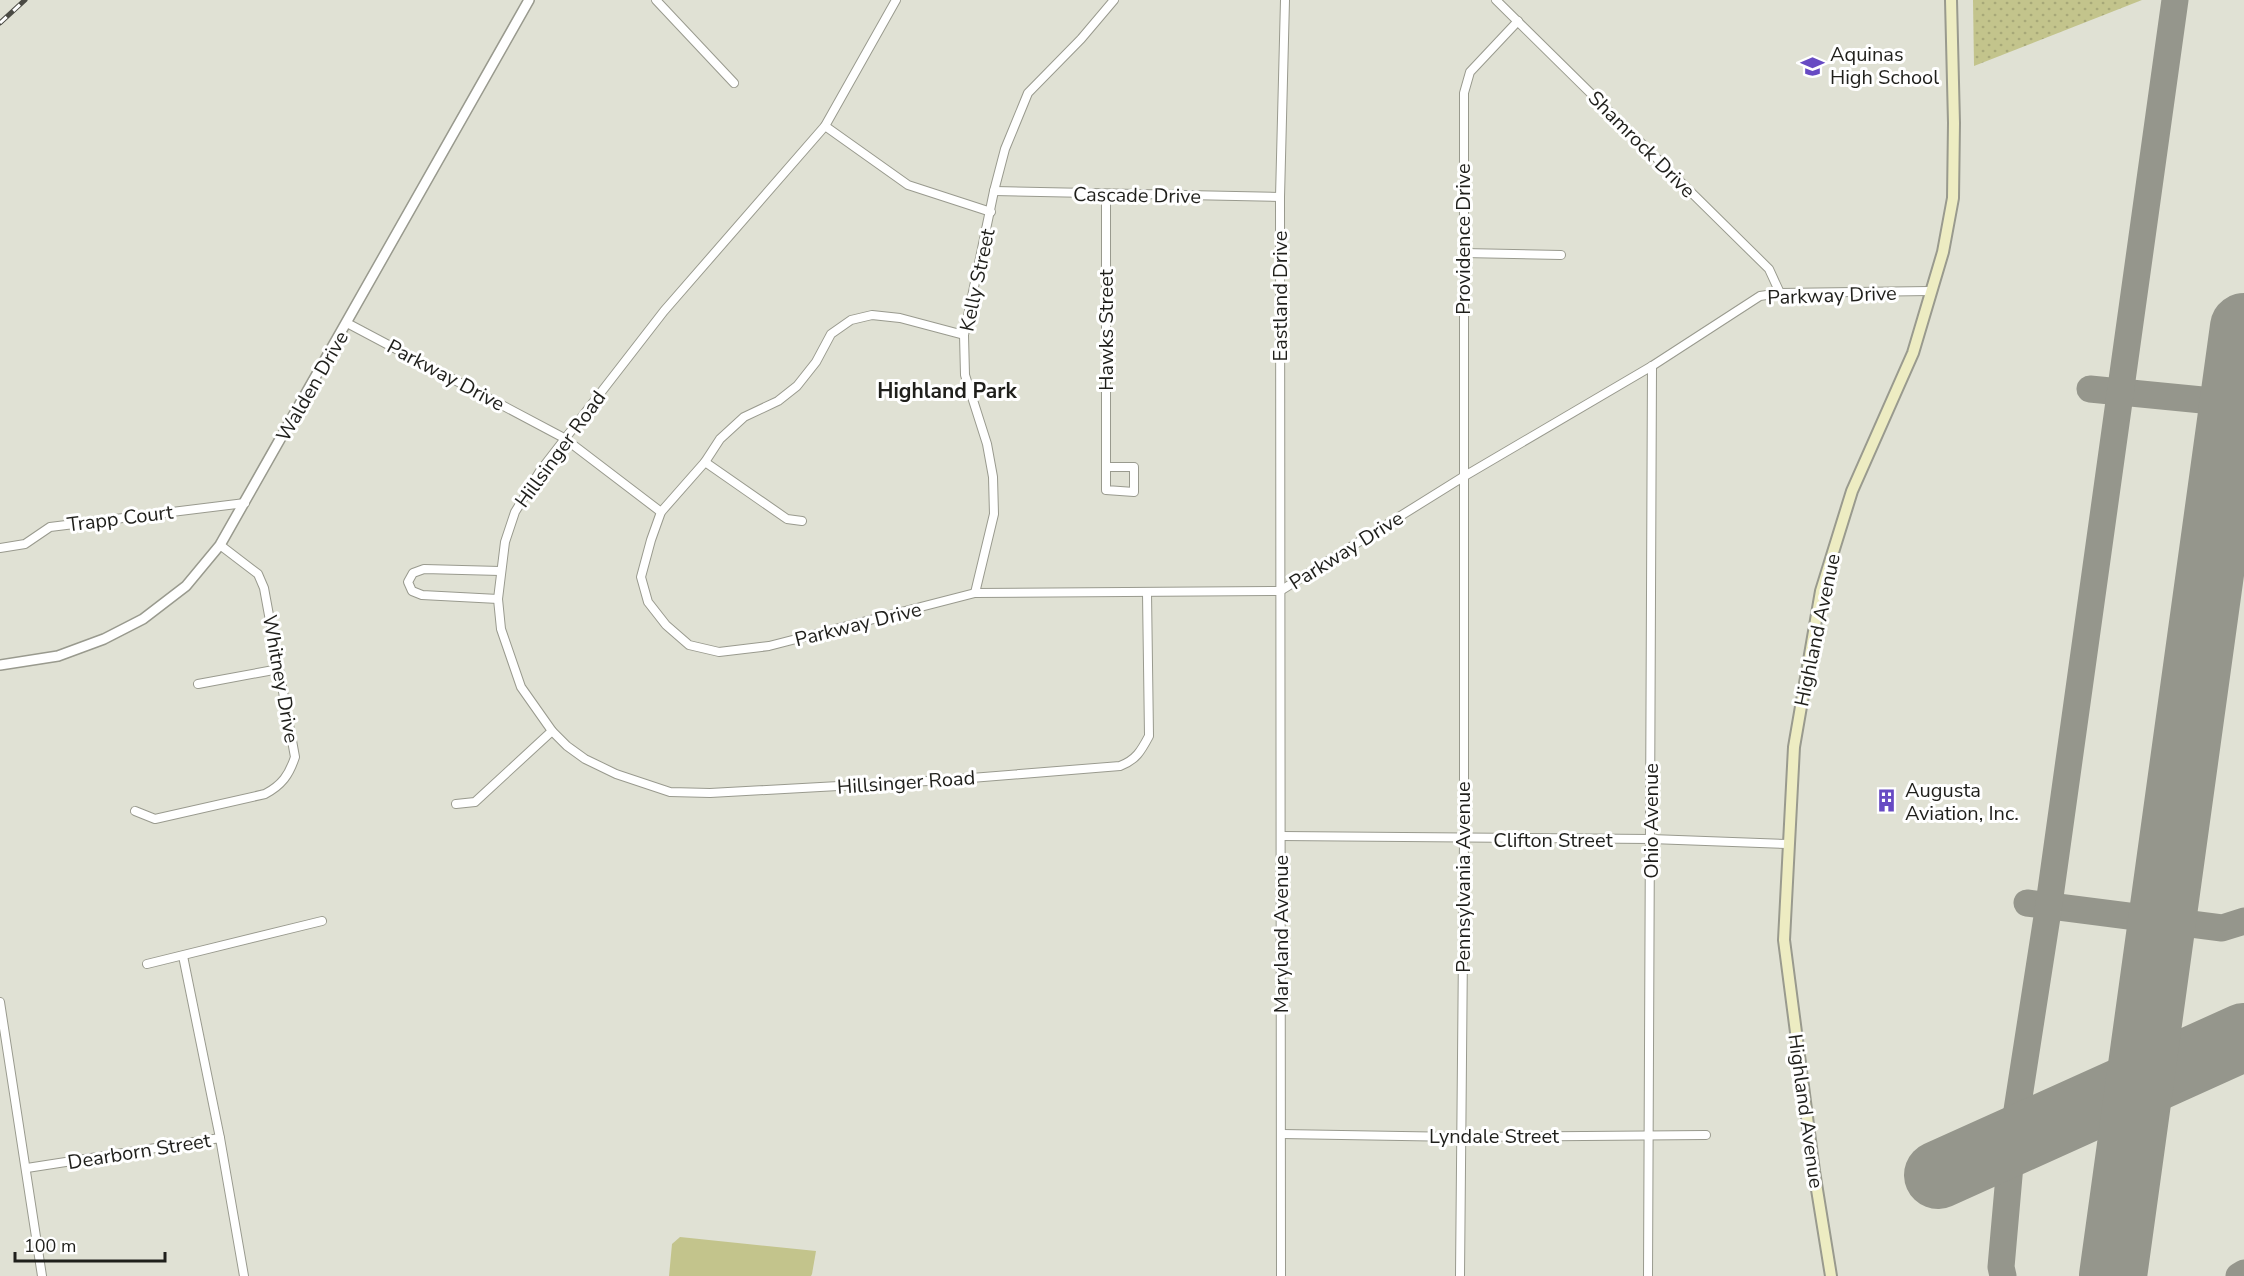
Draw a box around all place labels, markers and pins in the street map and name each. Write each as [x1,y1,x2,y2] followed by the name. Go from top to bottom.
[1830,41,1939,91] place label: Aquinas High School
[1799,53,1825,79] school or university icon: Aquinas High School
[1905,777,2019,827] place label: Augusta Aviation, Inc.
[1874,788,1900,814] building icon: Augusta Aviation, Inc.

